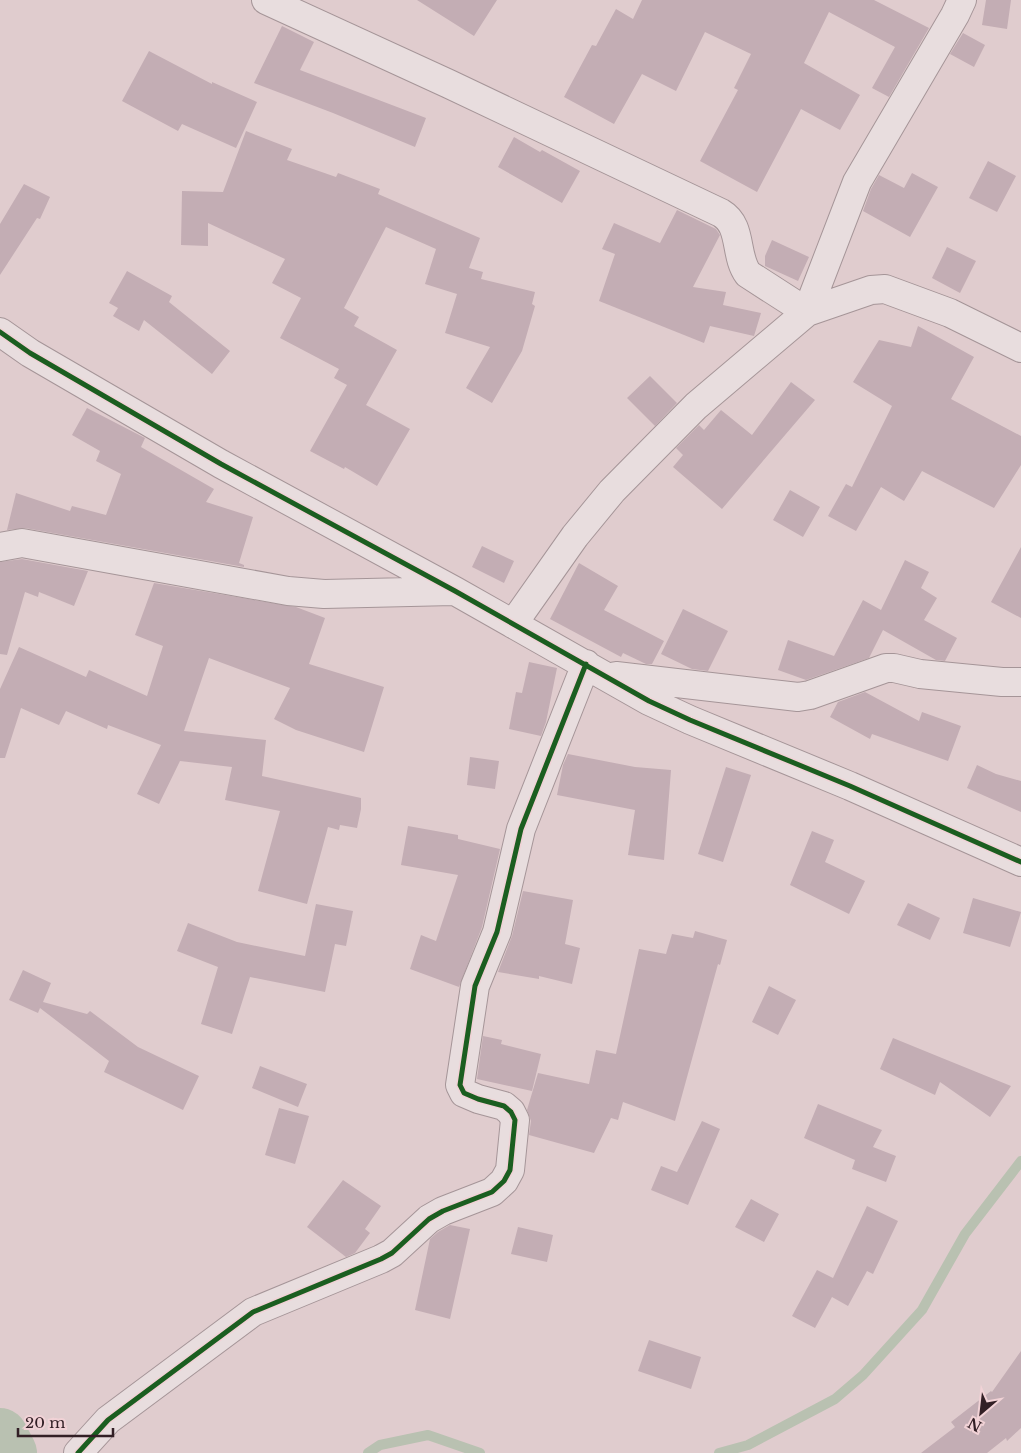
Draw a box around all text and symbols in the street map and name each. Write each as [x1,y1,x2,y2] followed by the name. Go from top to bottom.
[956,1388,1006,1438] north arrow
[18,1406,112,1438] scale bar
[25,1413,65,1432] text: 20 m
[965,1413,985,1436] text: N

